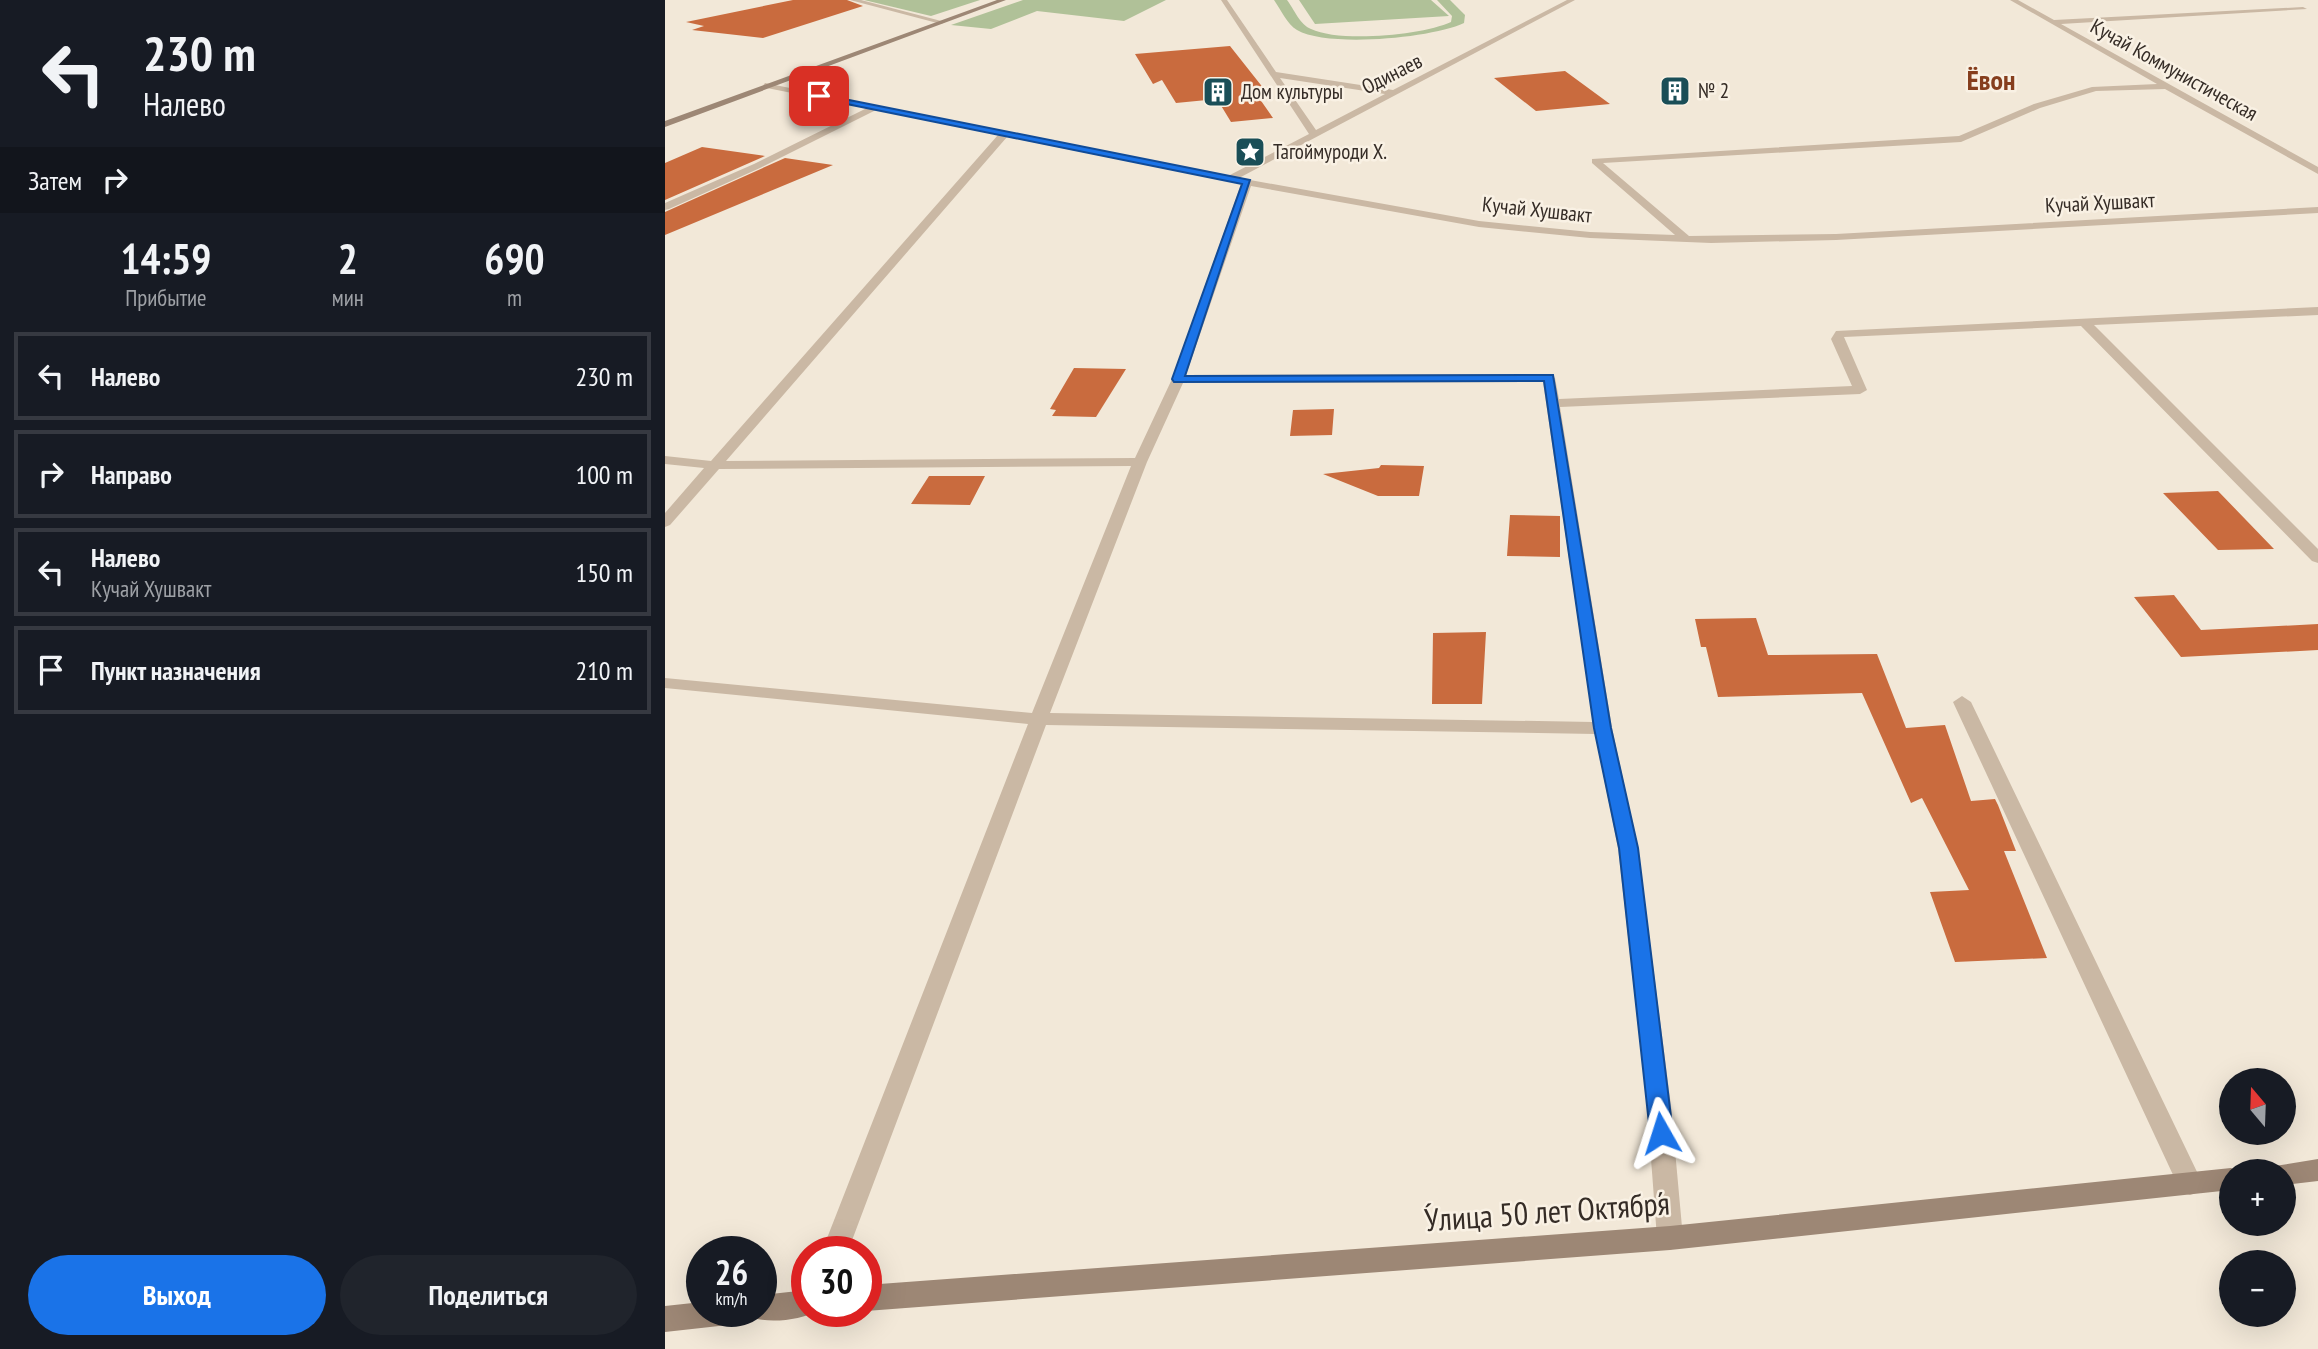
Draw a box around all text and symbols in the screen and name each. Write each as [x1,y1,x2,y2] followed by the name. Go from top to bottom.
[2086,12,2263,127] street label: Кучай Коммунистическая
[143,21,256,85] text: 230 m
[28,28,119,119] icon: left
[1357,47,1426,100] street label: Одинаев
[1967,61,2015,98] district label: Ёвон
[789,66,849,126] pin
[1658,74,1692,108] building icon: № 2
[1201,75,1235,109] building icon: Дом культуры
[800,77,838,115] icon: arrive
[1698,77,1729,104] place label: № 2
[1241,78,1343,105] place label: Дом культуры
[143,83,226,125] text: Налево
[1233,135,1267,169] place icon: Тагоймуроди Х.
[1273,138,1387,165] place label: Тагоймуроди Х.
[96,161,134,199] icon: right
[28,164,82,197] text: Затем
[2044,186,2156,219] street label: Кучай Хушвакт
[1481,190,1593,229] street label: Кучай Хушвакт
[120,231,211,286] text: 14:59
[338,231,358,286] text: 2
[484,231,545,286] text: 690
[125,283,207,312] text: Прибытие
[332,283,364,312] text: мин
[507,283,522,312] text: m
[32,357,70,395] icon: left
[91,360,160,393] text: Налево
[575,360,633,393] text: 230 m
[32,455,70,493] icon: right
[91,458,172,491] text: Направо
[575,458,633,491] text: 100 m
[91,541,160,574] text: Налево
[32,553,70,591] icon: left
[575,556,633,589] text: 150 m
[91,574,211,603] text: Кучай Хушвакт
[32,651,70,689] icon: arrive
[91,654,261,687] text: Пункт назначения
[575,654,633,687] text: 210 m
[2219,1068,2296,1144] north arrow
[2219,1068,2296,1327] map controls
[1624,1096,1698,1170] position arrow
[2219,1159,2296,1236] button: +
[1423,1181,1671,1241] street label: У́лица 50 лет Октября́
[791,1236,882,1327] speed limit sign: 30
[715,1249,748,1295] text: 26
[2219,1250,2296,1327] button: −
[28,1255,326,1335] button: Выход
[340,1255,637,1335] button: Поделиться
[716,1287,747,1310] text: km/h

